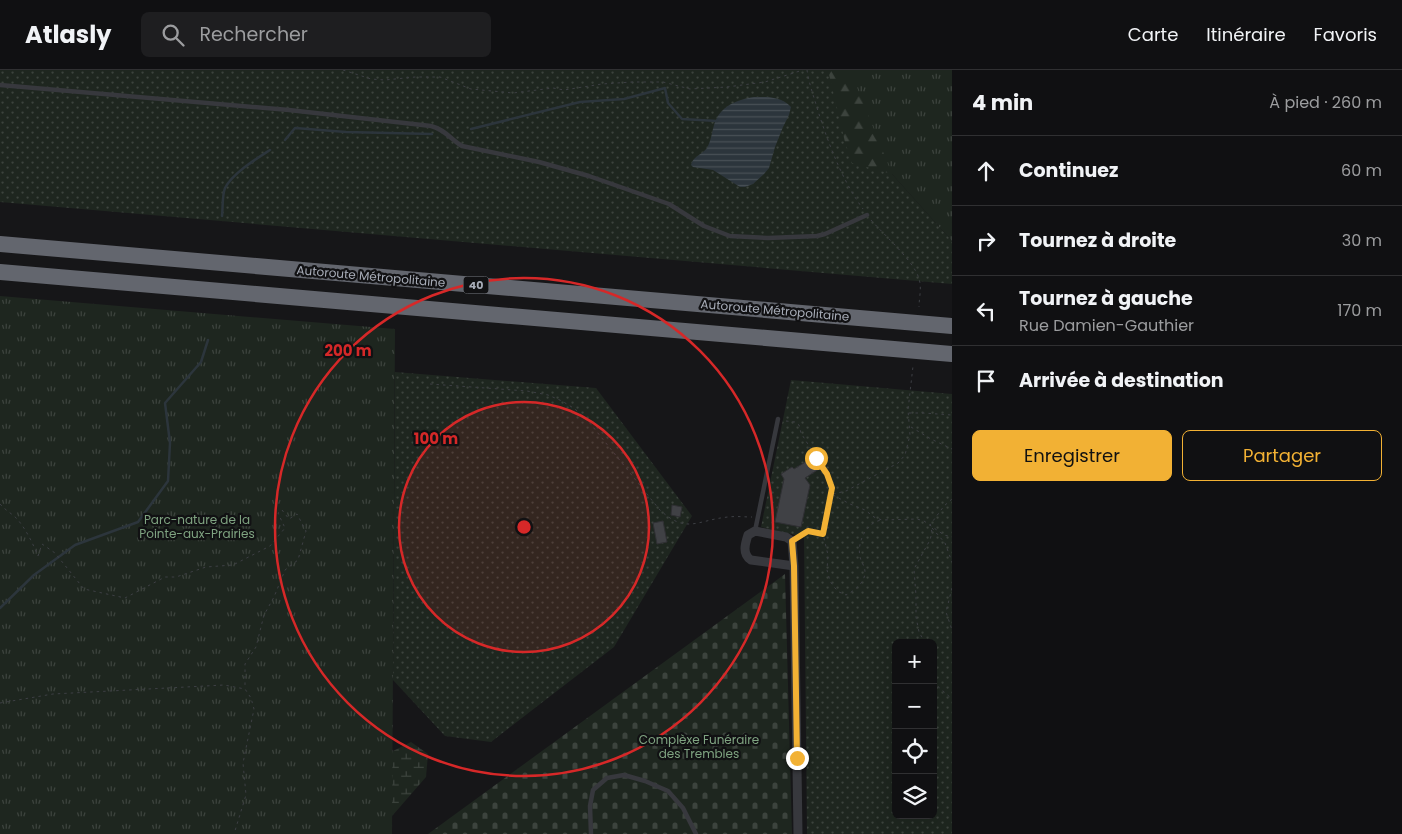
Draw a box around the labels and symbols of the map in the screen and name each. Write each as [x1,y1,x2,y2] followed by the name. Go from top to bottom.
[296,261,446,291] street label: Autoroute Métropolitaine
[464,276,488,294] road number: 40
[700,295,850,325] street label: Autoroute Métropolitaine
[324,340,372,361] text: 200 m
[414,428,458,449] text: 100 m
[805,447,828,470] route start
[139,511,255,542] park label: Parc-nature de la Pointe-aux-Prairies
[515,518,533,536] centre of rings
[639,731,759,762] park label: Complèxe Funéraire des Trembles
[786,747,809,770] route end

